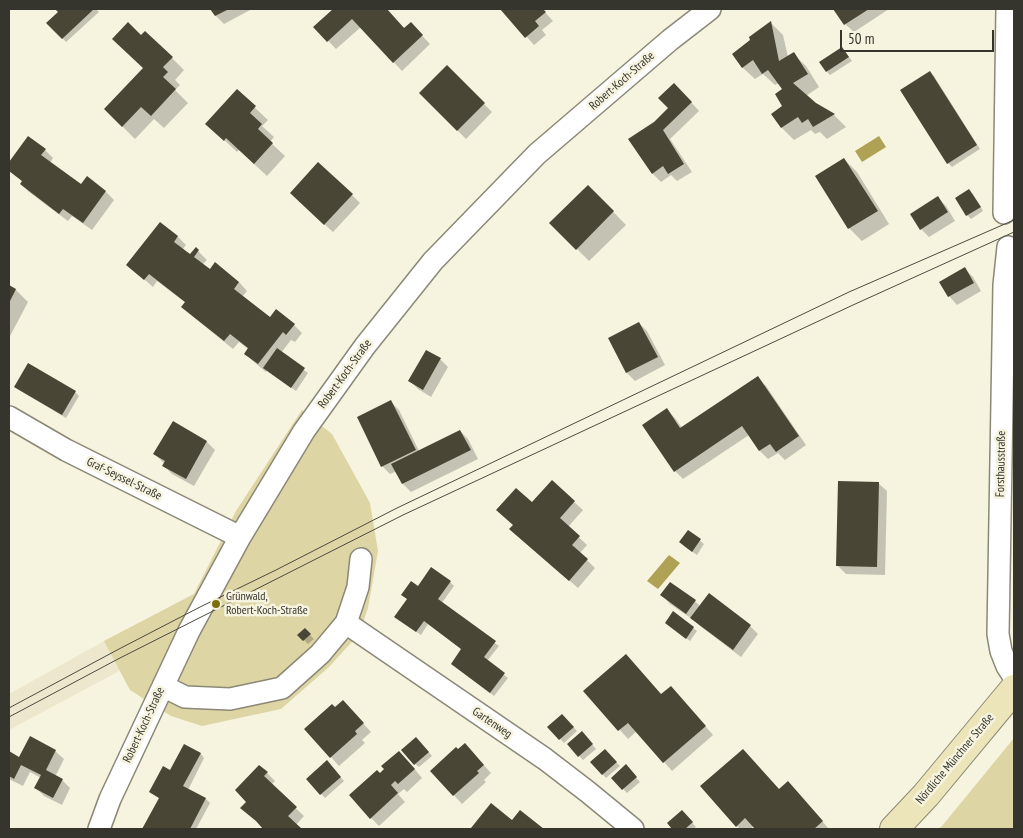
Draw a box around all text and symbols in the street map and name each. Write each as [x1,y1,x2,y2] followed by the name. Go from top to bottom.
[843,20,997,52] scale bar
[848,29,874,48] text: 50 m
[586,49,658,113] street label: Robert-Koch-Straße
[315,337,375,411] street label: Robert-Koch-Straße
[993,431,1009,497] street label: Forsthausstraße
[84,455,164,503] street label: Graf-Seyssel-Straße
[226,590,308,618] place label: Grünwald, Robert-Koch-Straße
[210,598,222,610] marker: Grünwald, Robert-Koch-Straße
[120,685,168,765] street label: Robert-Koch-Straße
[469,705,515,741] street label: Gartenweg
[913,711,997,807] street label: Nördliche Münchner Straße

